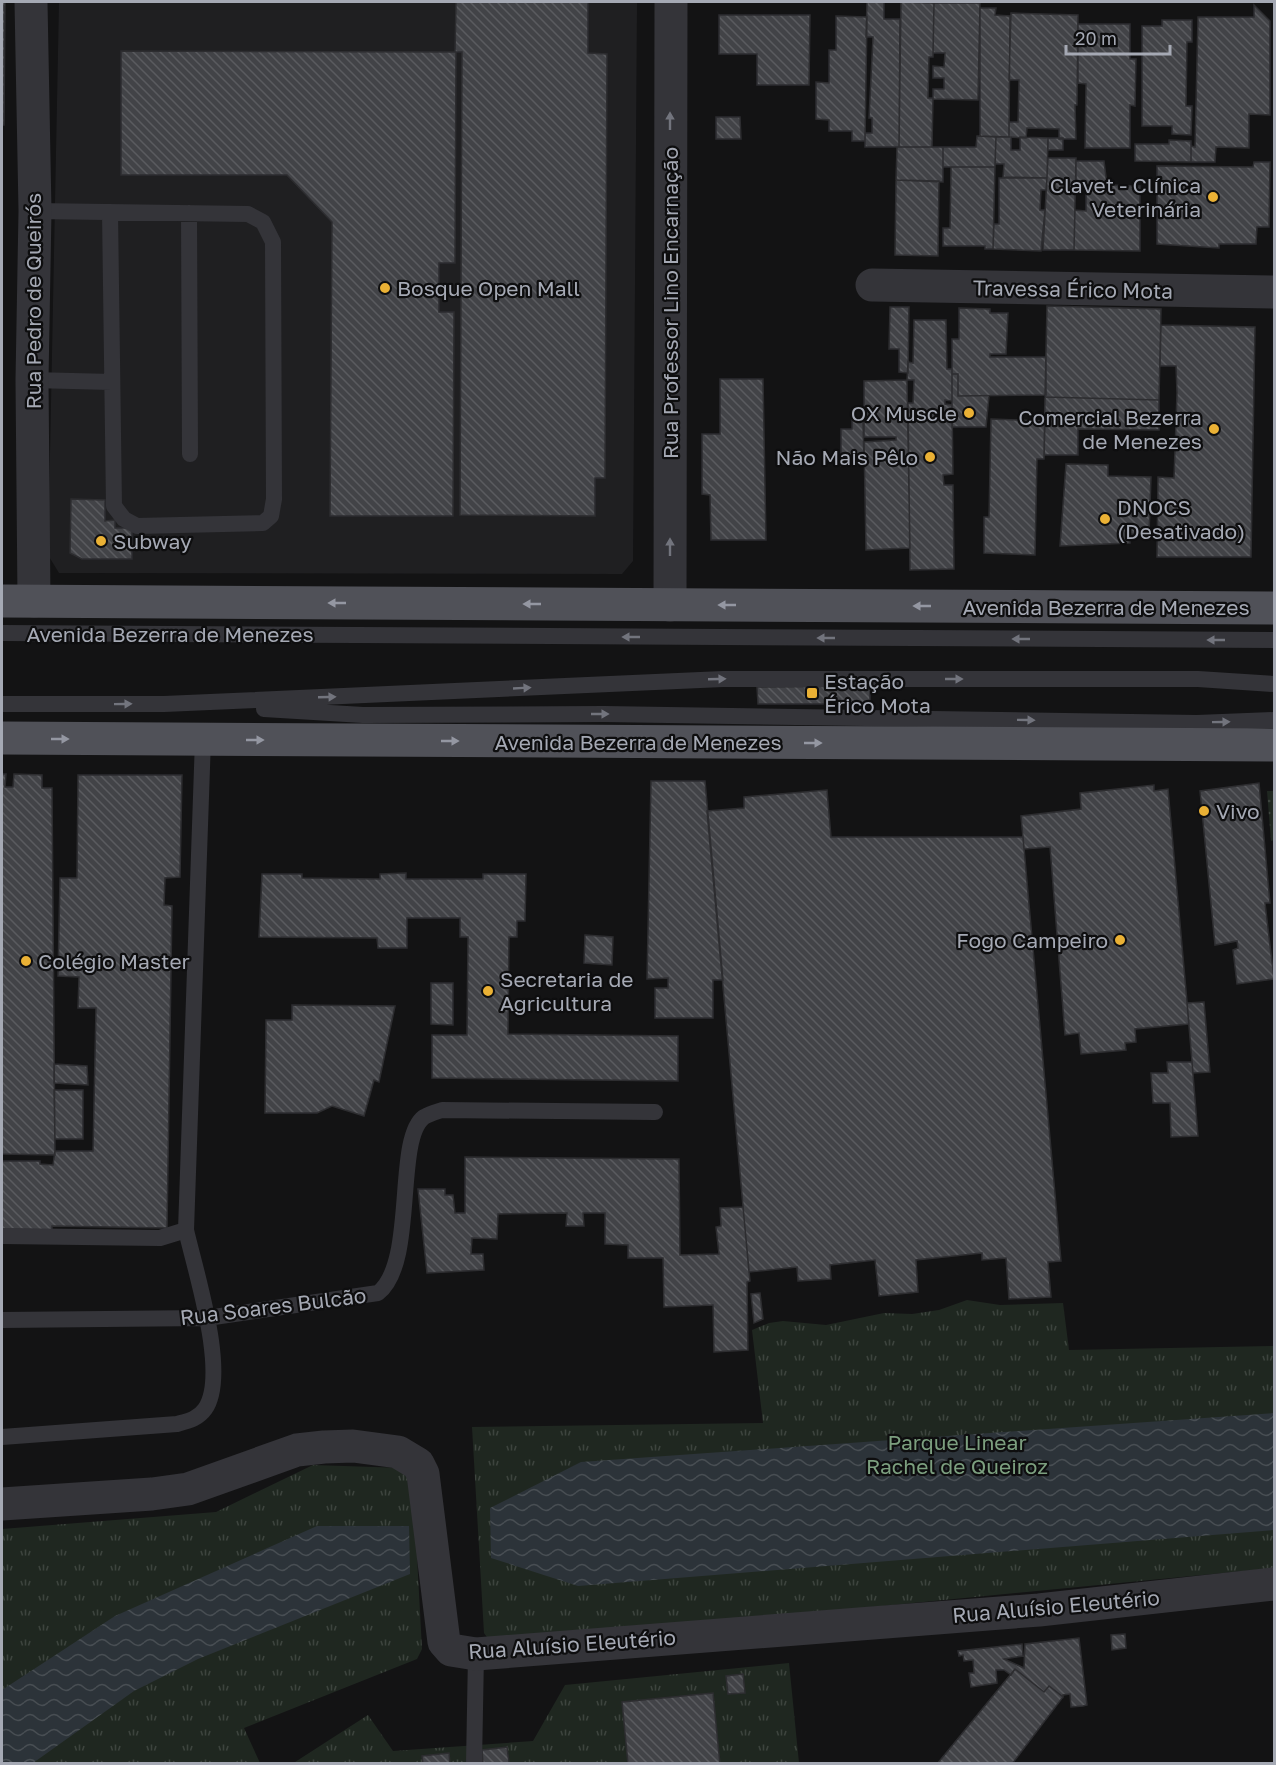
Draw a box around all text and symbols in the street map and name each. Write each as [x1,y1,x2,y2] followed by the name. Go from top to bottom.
[1066,18,1170,56] scale bar
[1075,27,1117,49] text: 20 m
[665,111,675,130] one-way arrow
[657,147,683,459] street label: Rua Professor Lino Encarnação
[1050,172,1201,222] place label: Clavet - Clínica Veterinária
[1206,190,1220,204] marker: Clavet - Clínica Veterinária
[20,193,46,409] street label: Rua Pedro de Queirós
[973,274,1173,304] street label: Travessa Érico Mota
[397,275,580,301] place label: Bosque Open Mall
[378,281,392,295] marker: Bosque Open Mall
[851,400,957,426] place label: OX Muscle
[1018,404,1202,454] place label: Comercial Bezerra de Menezes
[962,406,976,420] marker: OX Muscle
[1207,422,1221,436] marker: Comercial Bezerra de Menezes
[776,444,918,470] place label: Não Mais Pêlo
[923,450,937,464] marker: Não Mais Pêlo
[1117,494,1245,544] place label: DNOCS (Desativado)
[1098,512,1112,526] marker: DNOCS (Desativado)
[113,528,192,554] place label: Subway
[94,534,108,548] marker: Subway
[665,537,675,556] one-way arrow
[962,594,1250,620] street label: Avenida Bezerra de Menezes
[328,598,347,608] one-way arrow
[523,599,542,609] one-way arrow
[718,600,737,610] one-way arrow
[913,601,932,611] one-way arrow
[26,621,314,647] street label: Avenida Bezerra de Menezes
[622,632,641,642] one-way arrow
[817,633,836,643] one-way arrow
[1012,634,1031,644] one-way arrow
[1207,635,1226,645] one-way arrow
[824,668,931,718] place label: Estação Érico Mota
[944,674,963,684] one-way arrow
[707,675,726,684] one-way arrow
[513,684,532,693] one-way arrow
[805,686,819,700] marker: Estação Érico Mota
[318,692,337,702] one-way arrow
[113,699,132,709] one-way arrow
[591,709,610,719] one-way arrow
[1017,715,1036,725] one-way arrow
[1212,717,1231,727] one-way arrow
[494,729,782,755] street label: Avenida Bezerra de Menezes
[50,734,69,744] one-way arrow
[245,735,264,745] one-way arrow
[440,736,459,746] one-way arrow
[803,738,822,748] one-way arrow
[1216,798,1260,824] place label: Vivo
[1197,804,1211,818] marker: Vivo
[956,927,1108,953] place label: Fogo Campeiro
[1113,933,1127,947] marker: Fogo Campeiro
[38,948,190,974] place label: Colégio Master
[19,954,33,968] marker: Colégio Master
[500,966,634,1016] place label: Secretaria de Agricultura
[481,984,495,998] marker: Secretaria de Agricultura
[178,1282,368,1330] street label: Rua Soares Bulcão
[866,1429,1048,1479] park label: Parque Linear Rachel de Queiroz
[951,1584,1161,1628] street label: Rua Aluísio Eleutério
[467,1624,677,1664] street label: Rua Aluísio Eleutério

